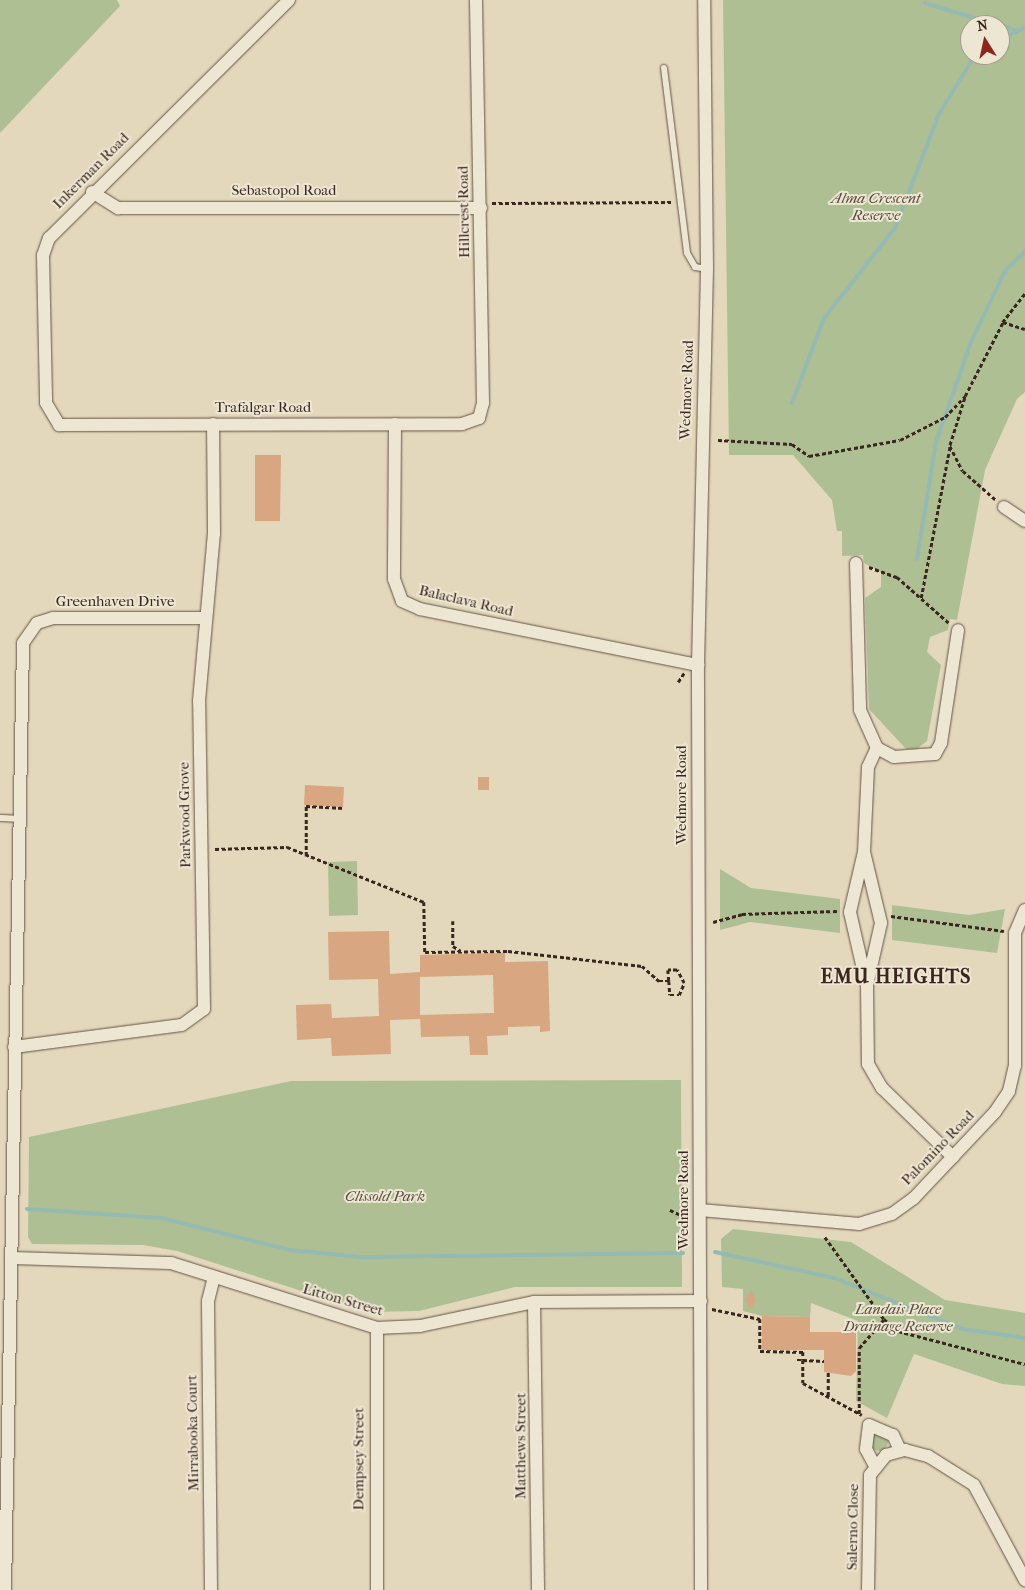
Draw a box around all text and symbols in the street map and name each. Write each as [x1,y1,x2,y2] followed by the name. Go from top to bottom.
[960,15,1010,65] north arrow
[976,16,989,35] text: N
[49,129,133,213] street label: Inkerman Road
[454,166,474,258] street label: Hillcrest Road
[232,182,336,200] street label: Sebastopol Road
[831,189,921,224] park label: Alma Crescent Reserve
[676,340,698,440] street label: Wedmore Road
[215,399,311,417] street label: Trafalgar Road
[417,581,515,621] street label: Balaclava Road
[56,593,174,611] street label: Greenhaven Drive
[673,745,691,845] street label: Wedmore Road
[175,762,195,868] street label: Parkwood Grove
[819,964,973,988] district label: EMU HEIGHTS
[898,1107,978,1189] street label: Palomino Road
[675,1150,693,1250] street label: Wedmore Road
[345,1188,425,1206] park label: Clissold Park
[301,1280,385,1320] street label: Litton Street
[843,1300,953,1335] park label: Landais Place Drainage Reserve
[183,1375,203,1491] street label: Mirrabooka Court
[512,1393,530,1499] street label: Matthews Street
[350,1407,368,1511] street label: Dempsey Street
[843,1484,863,1570] street label: Salerno Close

